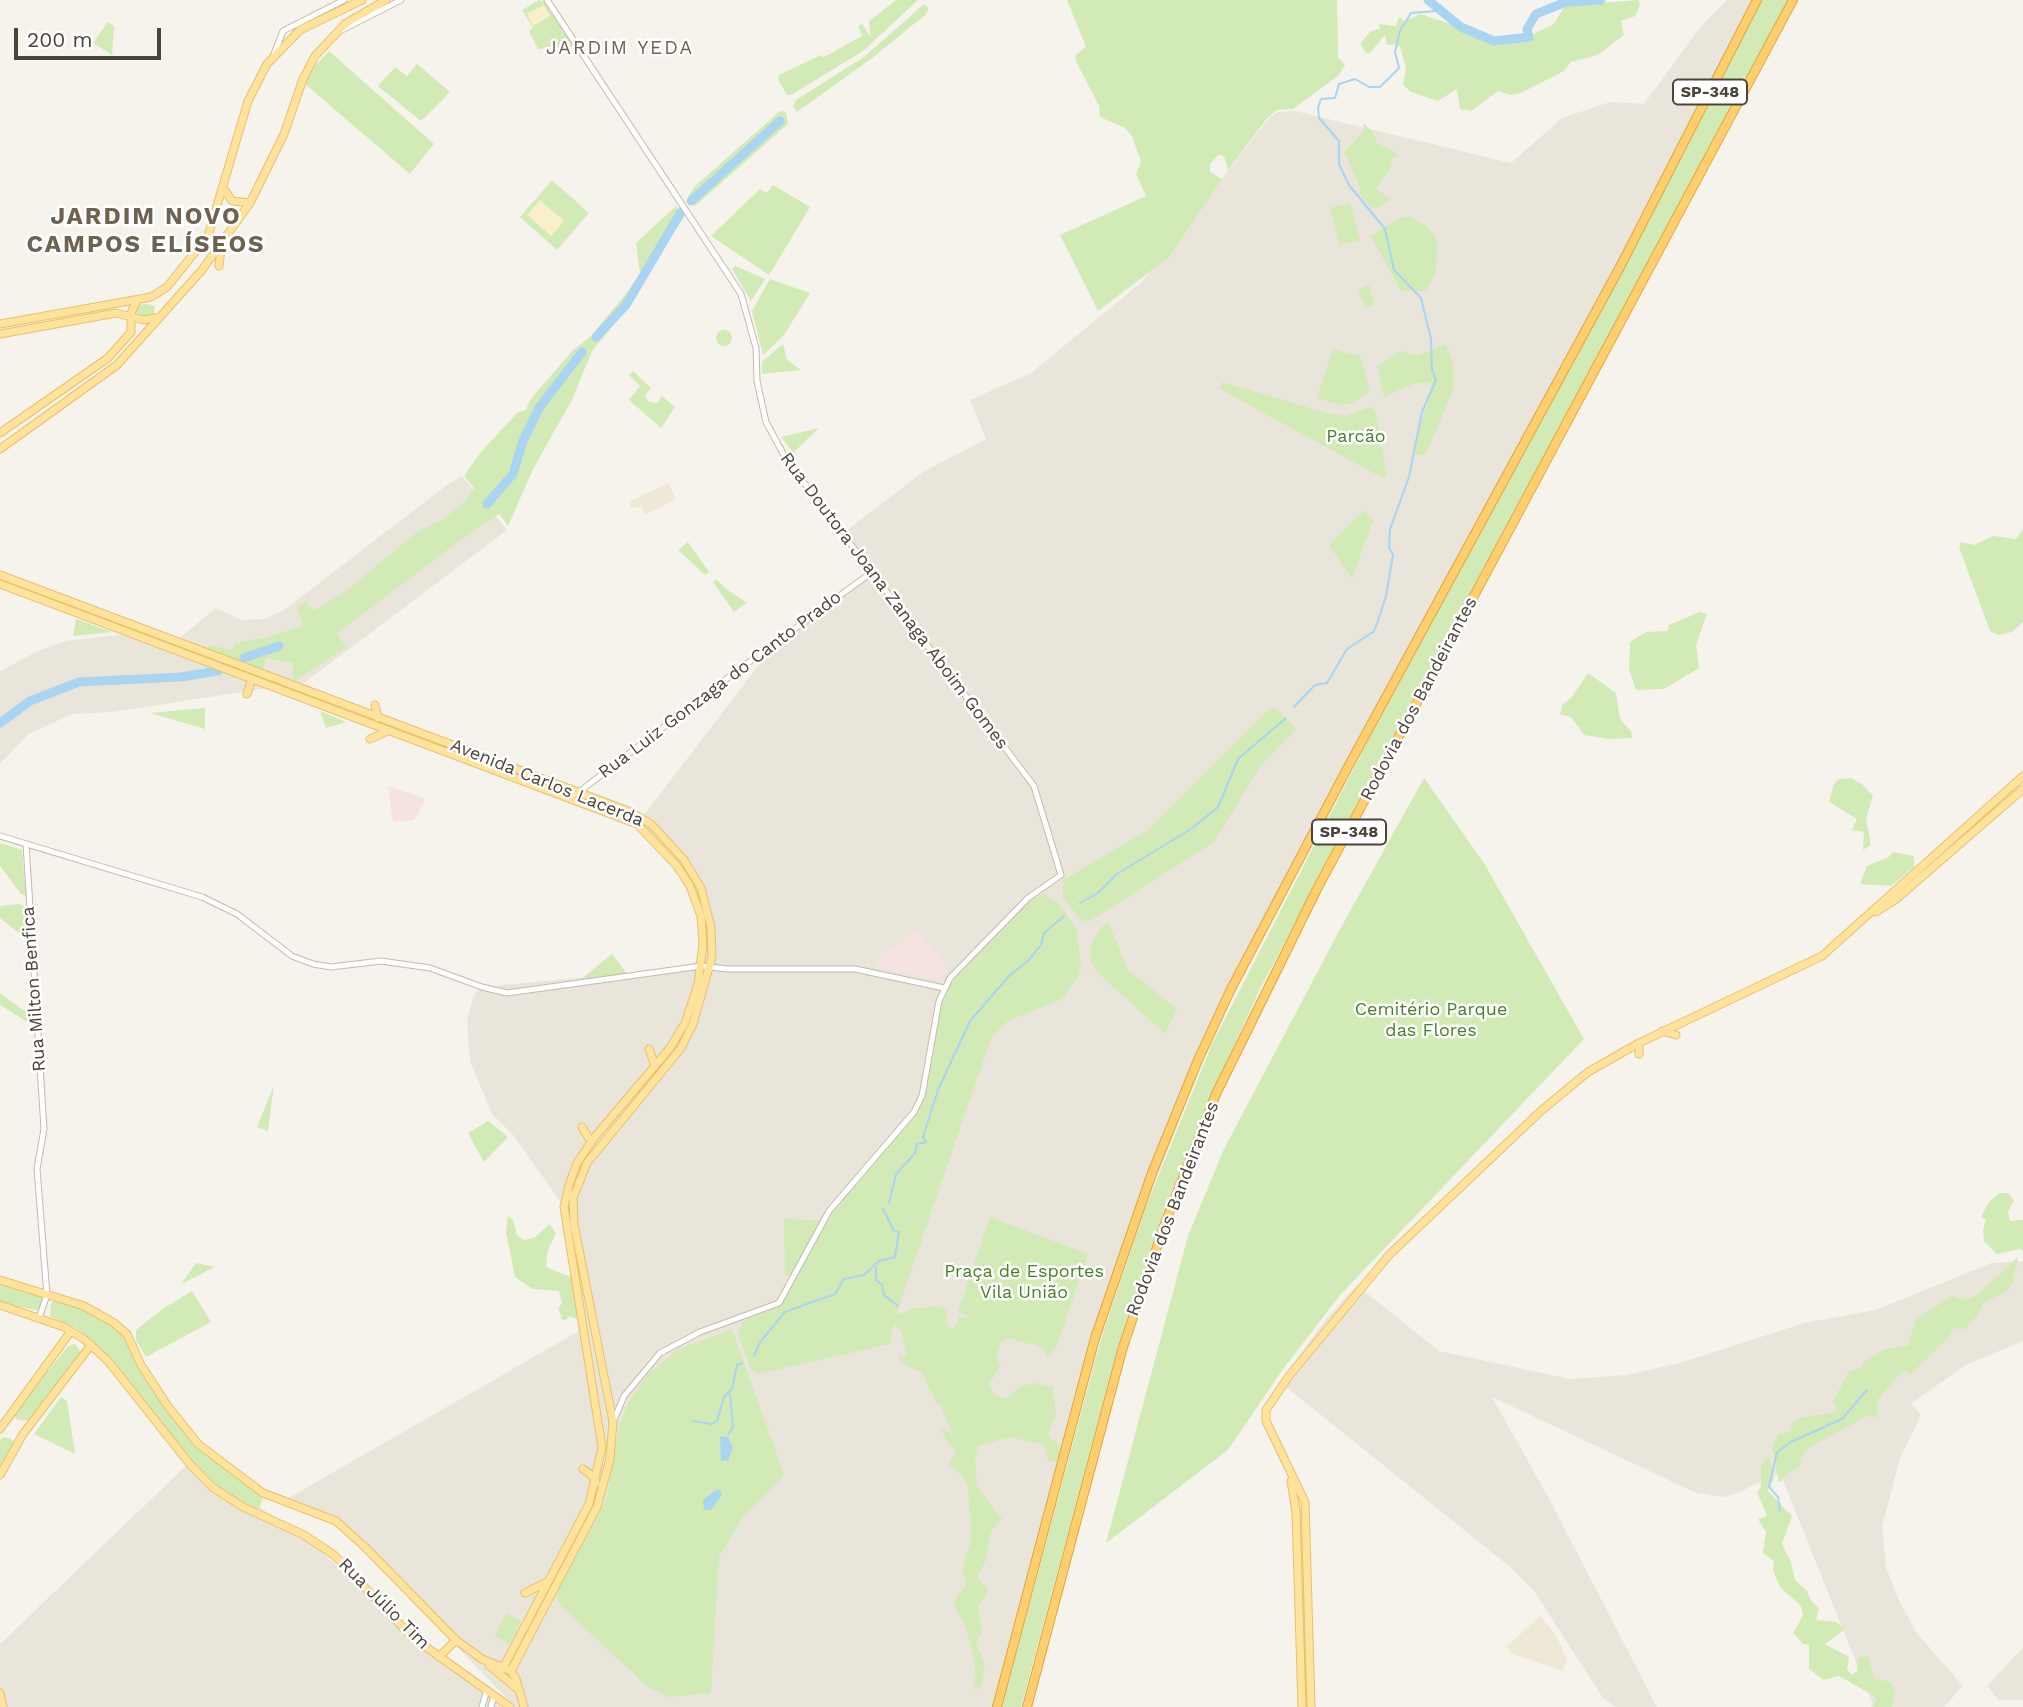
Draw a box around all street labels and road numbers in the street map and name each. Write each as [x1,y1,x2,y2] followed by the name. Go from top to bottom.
[1673,80,1747,104] road number: SP-348
[775,448,1013,754] street label: Rua Doutora Joana Zanaga Aboim Gomes
[594,586,846,784] street label: Rua Luiz Gonzaga do Canto Prado
[1356,593,1482,805] street label: Rodovia dos Bandeirantes
[447,734,647,832] street label: Avenida Carlos Lacerda
[1312,820,1386,845] road number: SP-348
[17,906,51,1072] street label: Rua Milton Benfica
[1122,1099,1224,1319] street label: Rodovia dos Bandeirantes
[334,1554,434,1654] street label: Rua Júlio Tim

